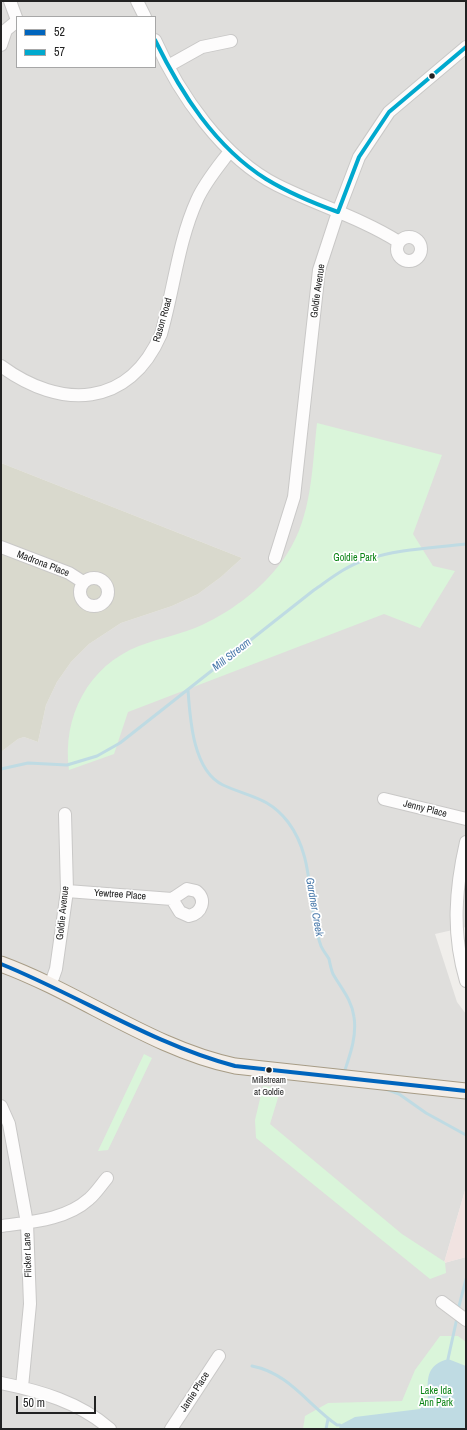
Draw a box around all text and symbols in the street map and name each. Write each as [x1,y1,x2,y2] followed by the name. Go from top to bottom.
[16,16,156,68] legend
[54,24,65,40] text: 52
[54,44,65,60] text: 57
[427,71,437,81] unlabelled marker
[308,263,328,319] street label: Goldie Avenue
[151,296,175,344] street label: Rason Road
[15,549,71,579] street label: Madrona Place
[333,552,377,564] park label: Goldie Park
[210,636,254,674] water label: Mill Stream
[402,798,448,820] street label: Jenny Place
[302,876,326,938] water label: Gardner Creek
[54,885,72,941] street label: Goldie Avenue
[94,887,146,903] street label: Yewtree Place
[264,1065,274,1075] marker: Millstream at Goldie
[252,1076,286,1097] place label: Millstream at Goldie
[21,1232,35,1278] street label: Flicker Lane
[178,1370,212,1414] street label: Jamie Place
[419,1385,453,1408] park label: Lake Ida Ann Park
[18,1388,98,1414] scale bar
[23,1395,45,1411] text: 50 m

